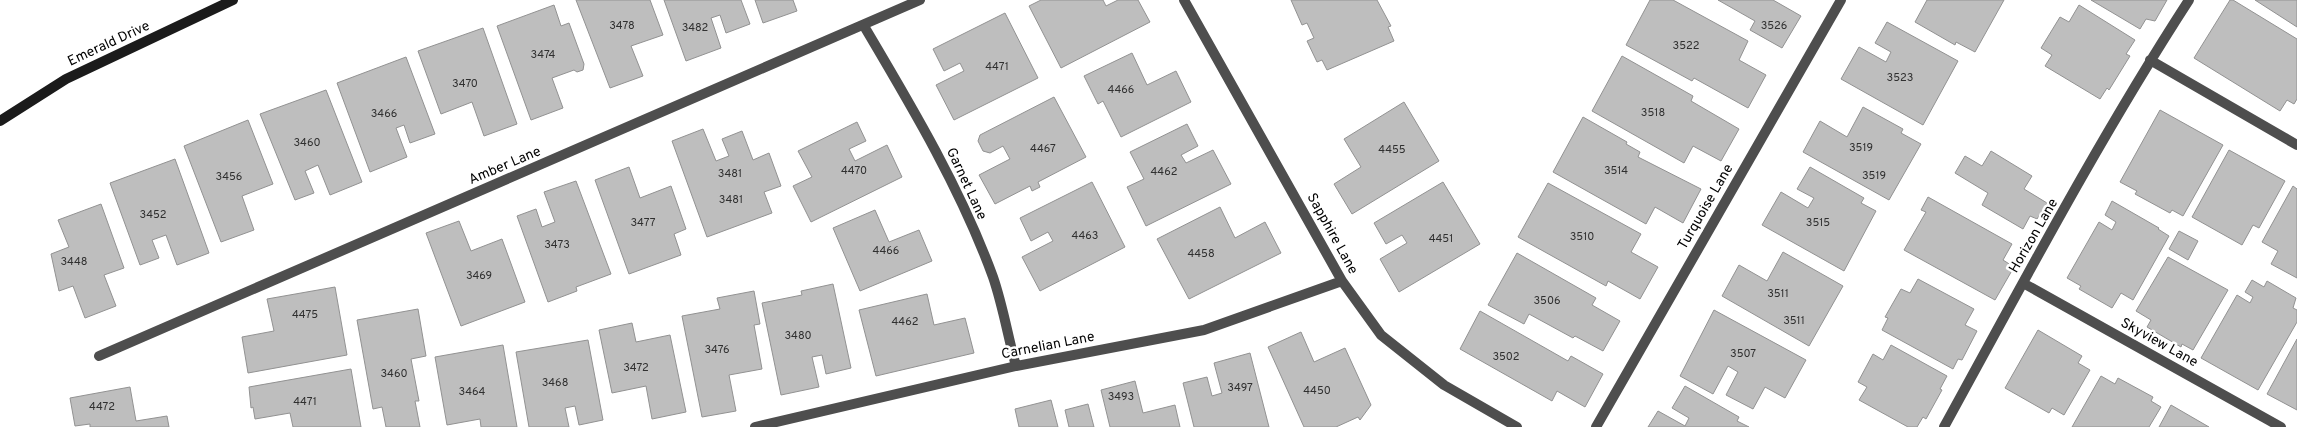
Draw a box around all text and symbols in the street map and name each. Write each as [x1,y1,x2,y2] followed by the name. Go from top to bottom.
[65,18,153,70] street label: Emerald Drive
[609,19,635,33] house number: 3478
[1761,19,1787,33] house number: 3526
[682,21,708,35] house number: 3482
[1673,39,1699,53] house number: 3522
[531,48,556,62] house number: 3474
[985,60,1009,74] house number: 4471
[1887,71,1913,85] house number: 3523
[452,77,478,91] house number: 3470
[1108,83,1134,97] house number: 4466
[1641,106,1665,120] house number: 3518
[371,107,397,121] house number: 3466
[293,136,321,150] house number: 3460
[1849,141,1873,155] house number: 3519
[1030,142,1056,156] house number: 4467
[466,143,544,189] street label: Amber Lane
[1378,143,1406,157] house number: 4455
[942,145,990,223] street label: Garnet Lane
[1675,161,1737,253] street label: Turquoise Lane
[841,164,867,178] house number: 4470
[1604,164,1628,178] house number: 3514
[1151,165,1177,179] house number: 4462
[718,167,742,181] house number: 3481
[1862,169,1886,183] house number: 3519
[216,170,242,184] house number: 3456
[1303,191,1361,277] street label: Sapphire Lane
[719,193,743,207] house number: 3481
[2006,196,2062,276] street label: Horizon Lane
[140,208,166,222] house number: 3452
[630,216,656,230] house number: 3477
[1806,216,1830,230] house number: 3515
[1072,229,1098,243] house number: 4463
[1570,230,1594,244] house number: 3510
[1429,232,1453,246] house number: 4451
[544,238,570,252] house number: 3473
[873,244,899,258] house number: 4466
[1187,247,1215,261] house number: 4458
[60,255,88,269] house number: 3448
[466,269,492,283] house number: 3469
[1767,287,1789,301] house number: 3511
[1533,294,1561,308] house number: 3506
[292,308,318,322] house number: 4475
[1783,314,1805,328] house number: 3511
[892,315,918,329] house number: 4462
[2117,315,2201,371] street label: Skyview Lane
[784,329,812,343] house number: 3480
[1000,329,1096,363] street label: Carnelian Lane
[704,343,730,357] house number: 3476
[1730,347,1756,361] house number: 3507
[1492,350,1520,364] house number: 3502
[623,361,649,375] house number: 3472
[380,367,408,381] house number: 3460
[542,376,568,390] house number: 3468
[1227,381,1253,395] house number: 3497
[1303,384,1331,398] house number: 4450
[459,385,486,399] house number: 3464
[1108,390,1134,404] house number: 3493
[293,395,317,409] house number: 4471
[89,400,115,414] house number: 4472

